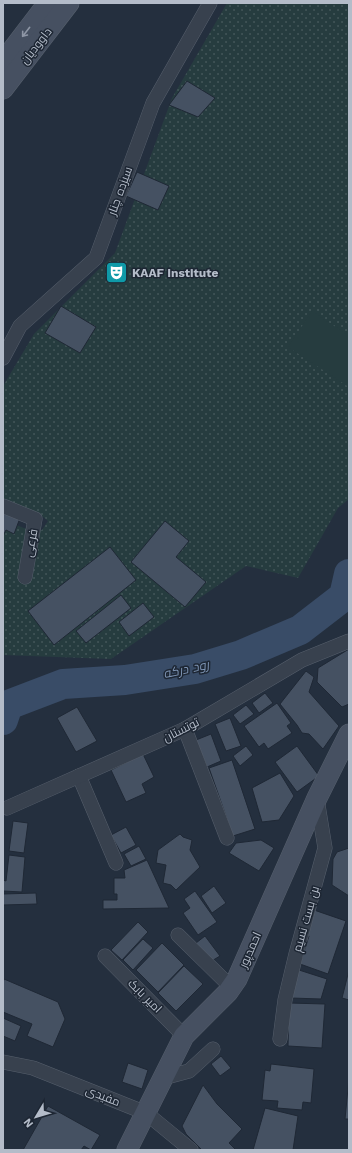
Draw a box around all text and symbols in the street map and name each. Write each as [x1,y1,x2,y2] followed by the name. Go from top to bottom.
[17,25,55,67] street label: داوودیان
[21,27,30,38] one-way arrow
[104,165,137,219] street label: سیزده چنار
[104,260,130,286] theatre icon: KAAF Institute
[132,266,219,280] place label: KAAF Institute
[21,528,41,558] street label: فرعی
[162,657,212,681] water label: رود درکه
[161,715,202,745] street label: توتستان
[290,884,323,954] street label: بن بست نسیم
[236,930,266,972] street label: احمدپور
[125,976,165,1016] street label: امیر بابک
[84,1083,122,1109] street label: مفیدی
[16,1097,56,1137] north arrow
[21,1116,36,1130] text: N

